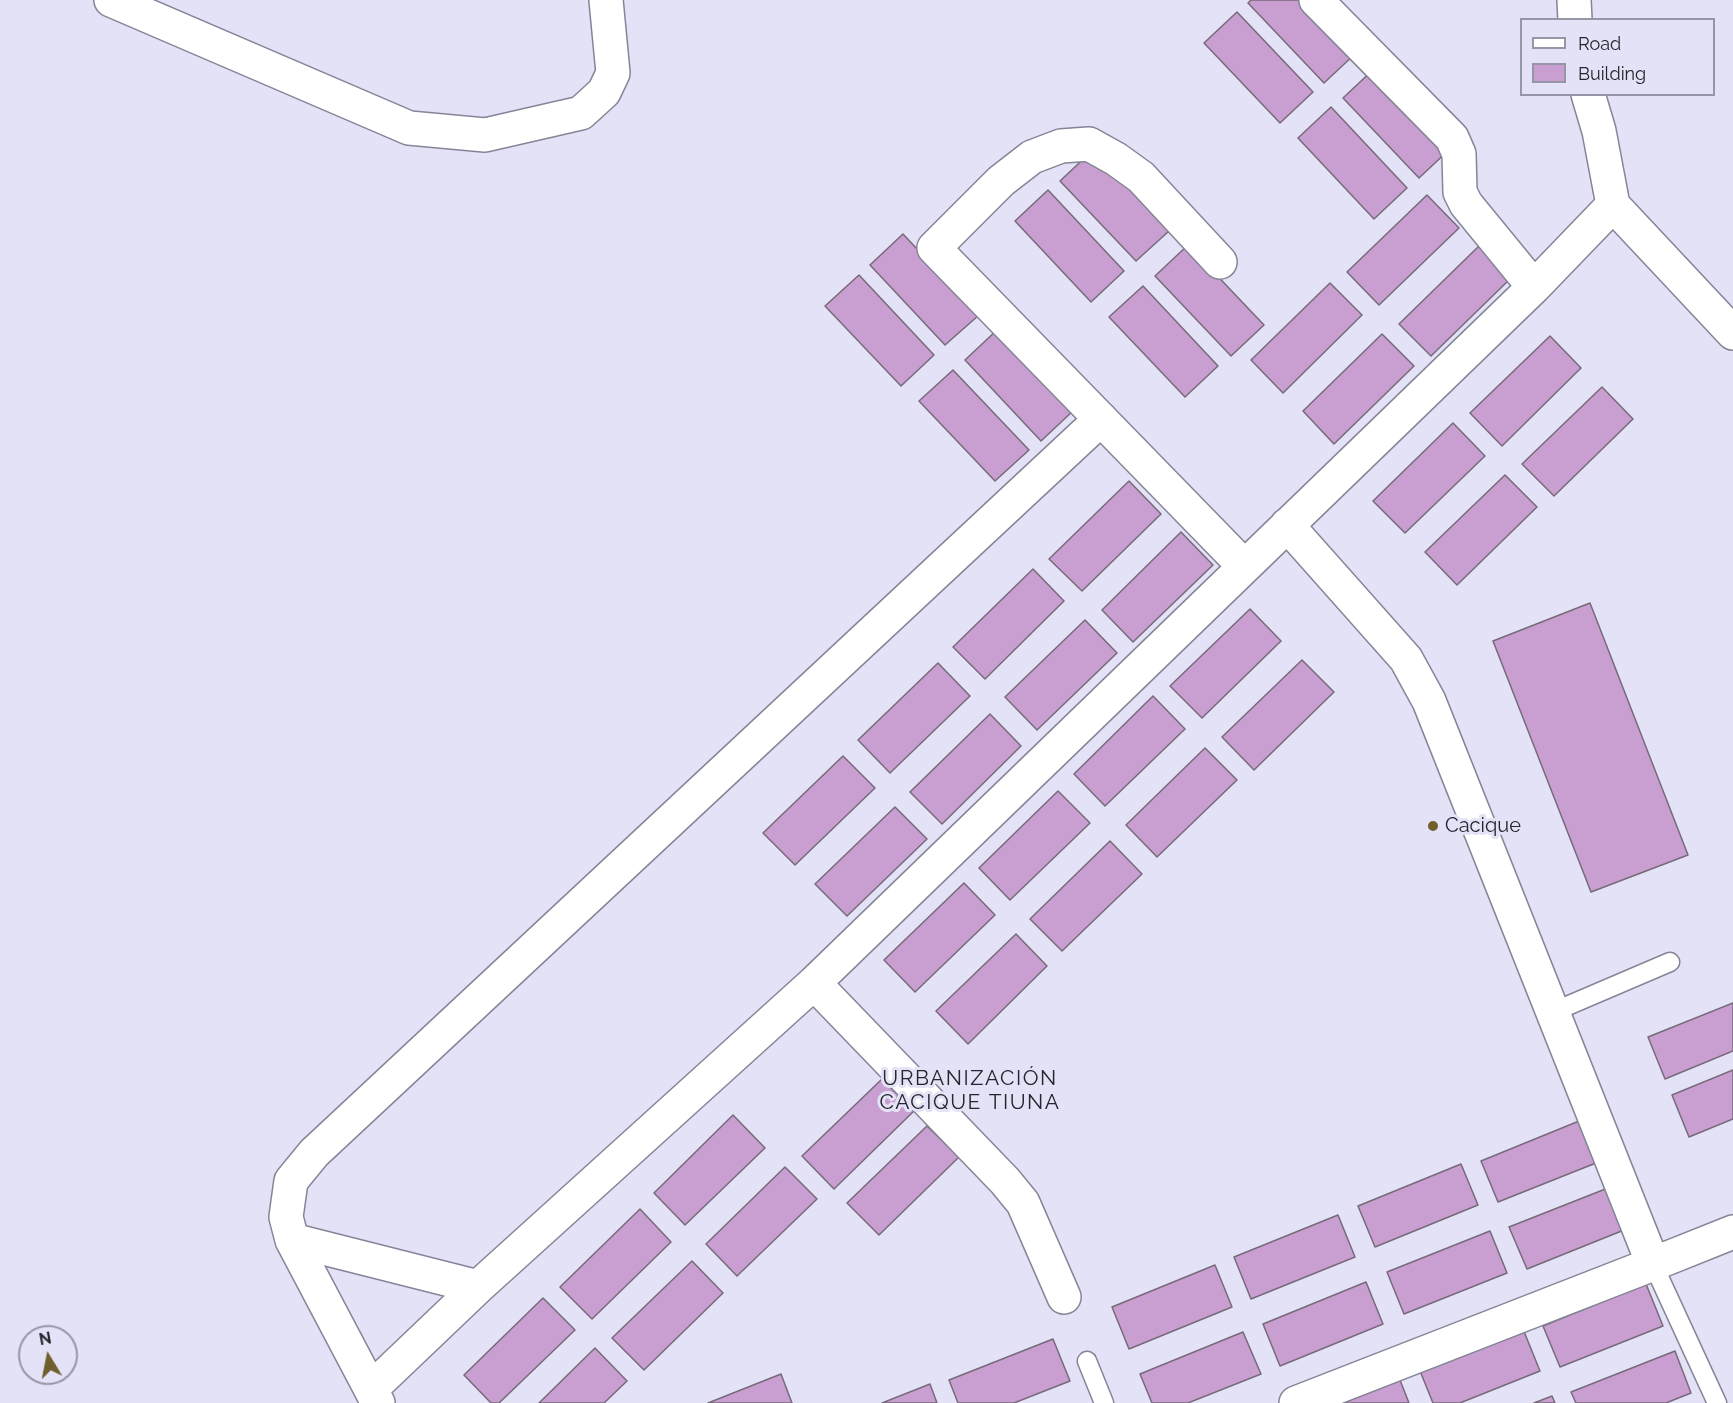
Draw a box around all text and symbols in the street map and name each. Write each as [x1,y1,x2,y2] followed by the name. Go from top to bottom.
[1520,18,1715,96] legend
[1578,33,1621,54] text: Road
[1578,63,1646,84] text: Building
[1445,814,1521,838] place label: Cacique
[1426,819,1440,833] marker: Cacique
[880,1066,1060,1116] district label: URBANIZACIÓN CACIQUE TIUNA
[18,1325,78,1385] north arrow
[37,1328,53,1349] text: N

